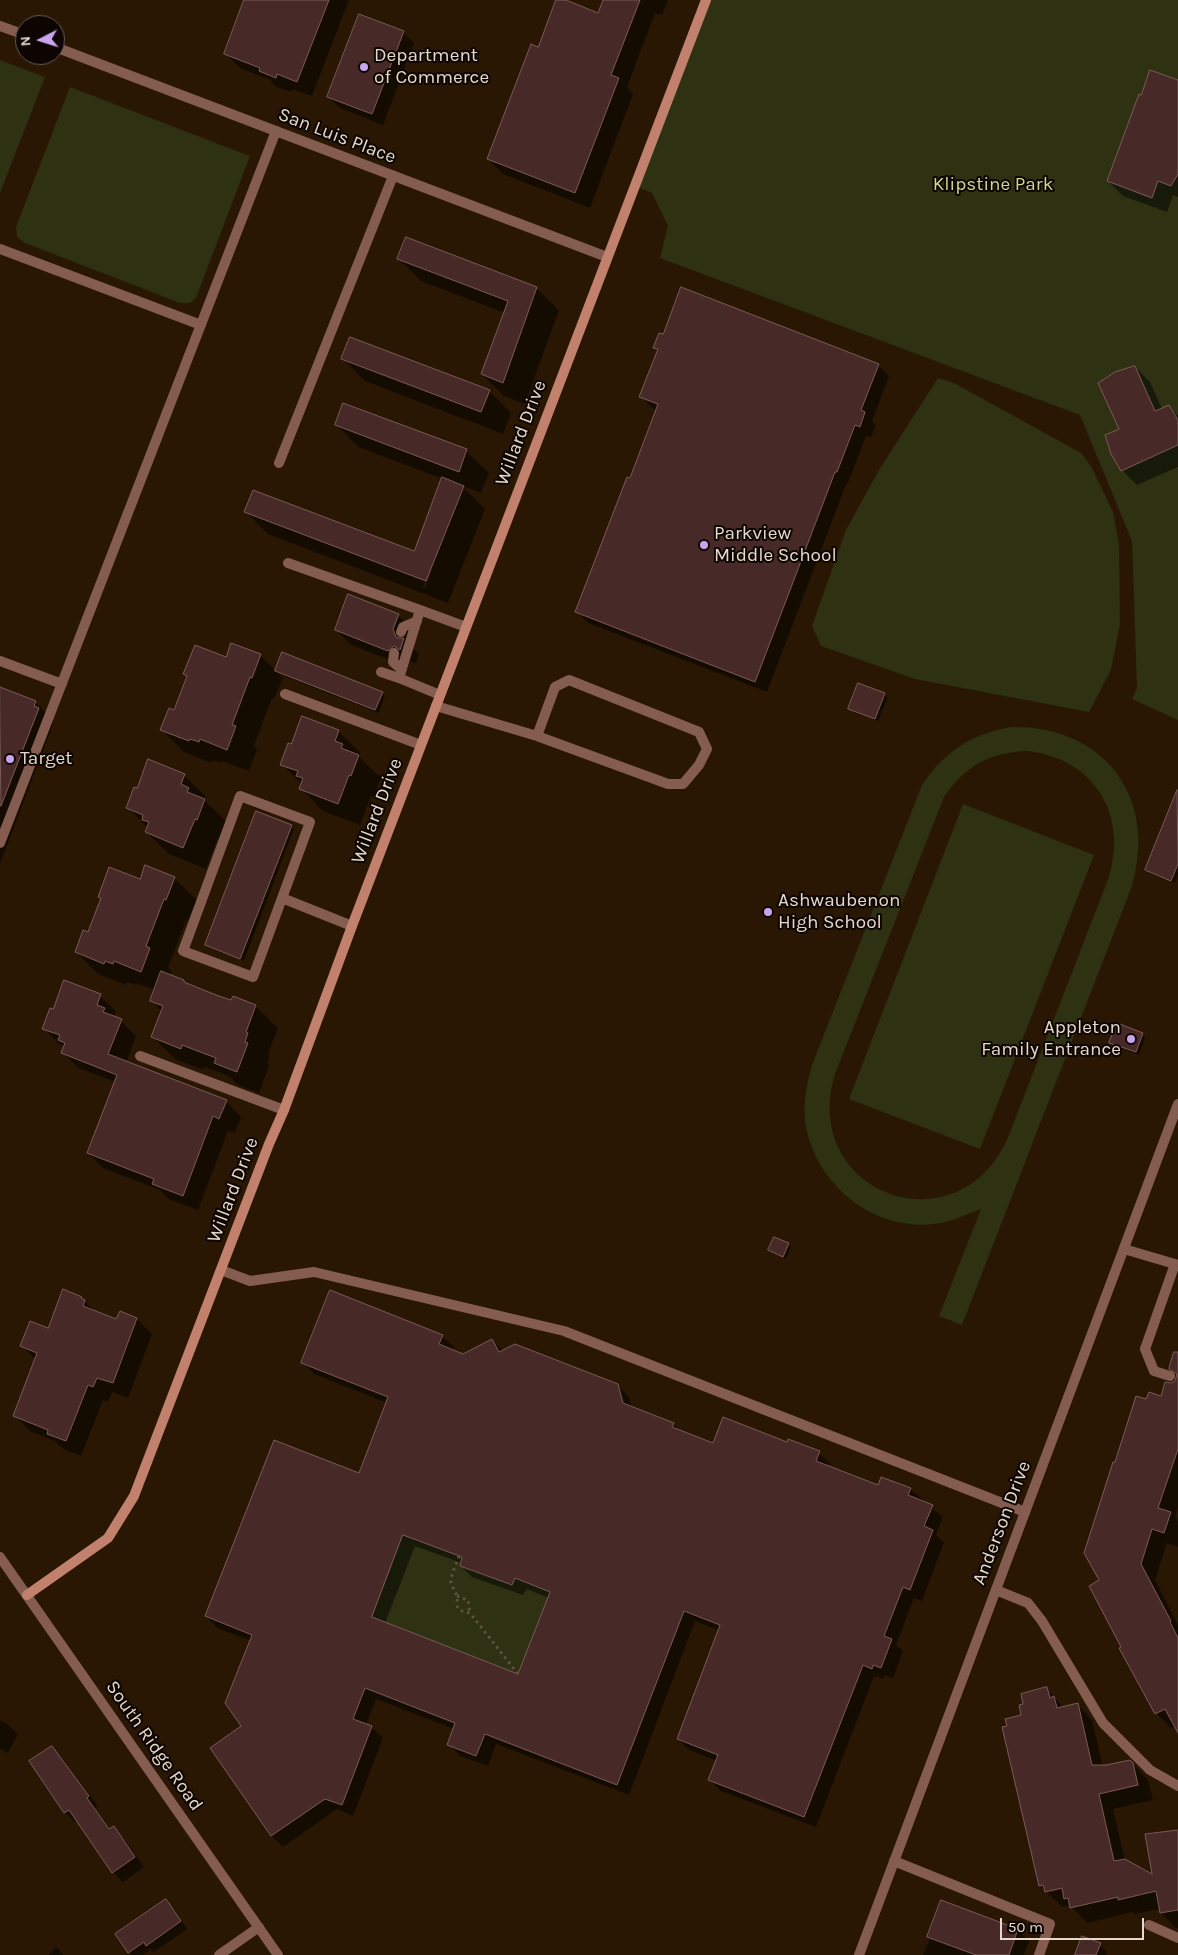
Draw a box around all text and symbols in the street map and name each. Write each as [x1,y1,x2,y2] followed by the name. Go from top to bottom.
[15,15,65,65] north arrow
[17,36,34,47] text: N
[374,45,489,89] place label: Department of Commerce
[358,61,370,73] marker: Department of Commerce
[275,103,399,169] street label: San Luis Place
[933,174,1053,196] park label: Klipstine Park
[491,377,551,489] street label: Willard Drive
[714,523,837,567] place label: Parkview Middle School
[698,539,710,551] marker: Parkview Middle School
[20,748,73,770] place label: Target
[4,753,16,765] marker: Target
[347,755,407,867] street label: Willard Drive
[778,890,900,934] place label: Ashwaubenon High School
[762,906,774,918] marker: Ashwaubenon High School
[981,1017,1121,1061] place label: Appleton Family Entrance
[1125,1033,1137,1045] marker: Appleton Family Entrance
[203,1134,263,1246] street label: Willard Drive
[968,1458,1036,1588] street label: Anderson Drive
[101,1676,207,1816] street label: South Ridge Road
[1003,1908,1147,1940] scale bar
[1008,1918,1043,1936] text: 50 m

